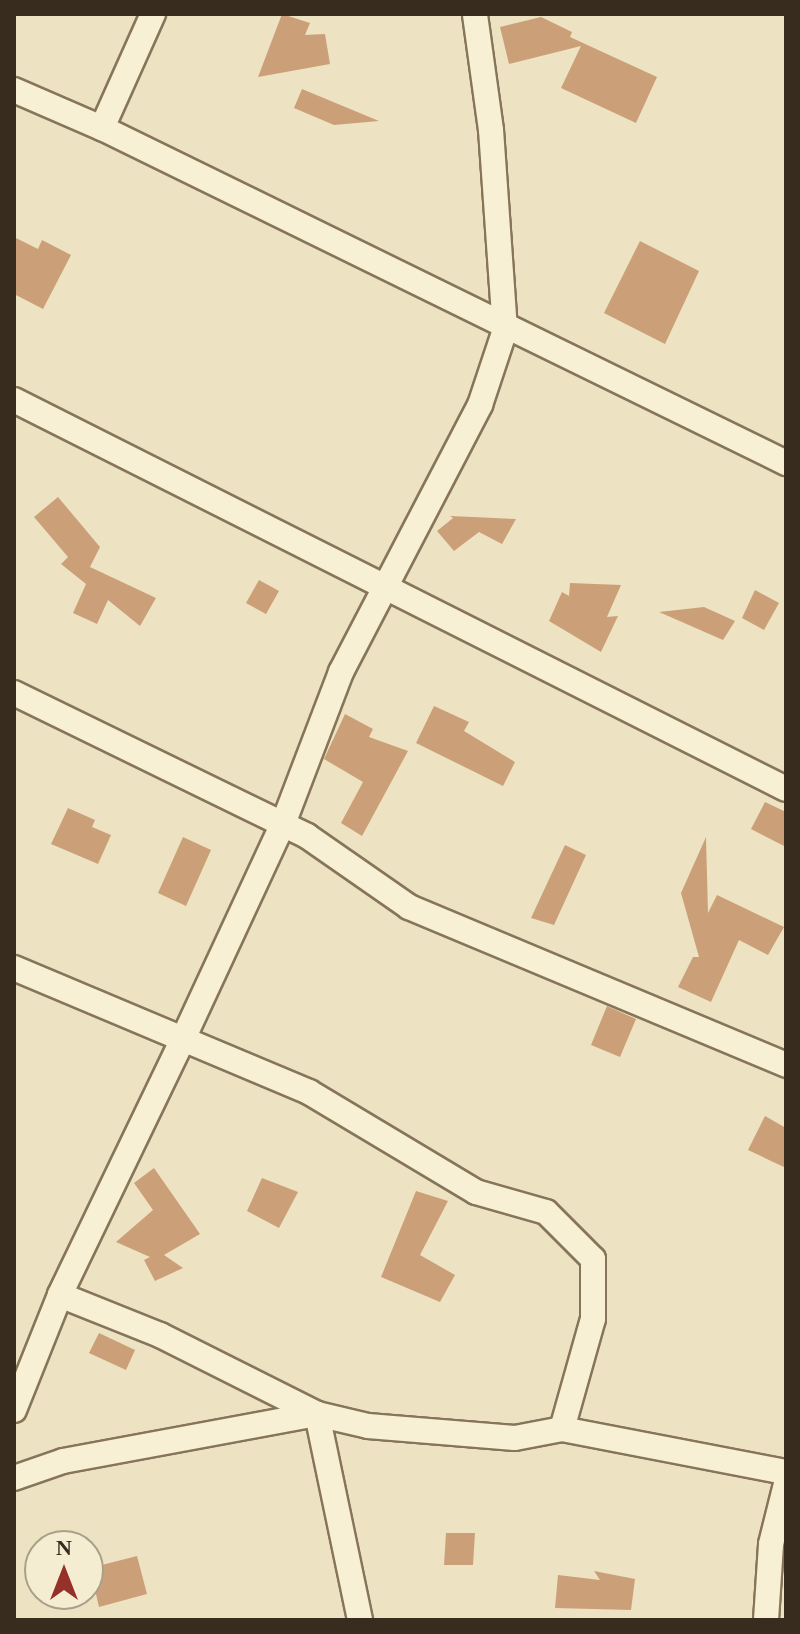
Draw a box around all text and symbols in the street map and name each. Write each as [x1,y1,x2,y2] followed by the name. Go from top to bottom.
[24,1530,104,1610] north arrow
[56,1535,72,1560] text: N

